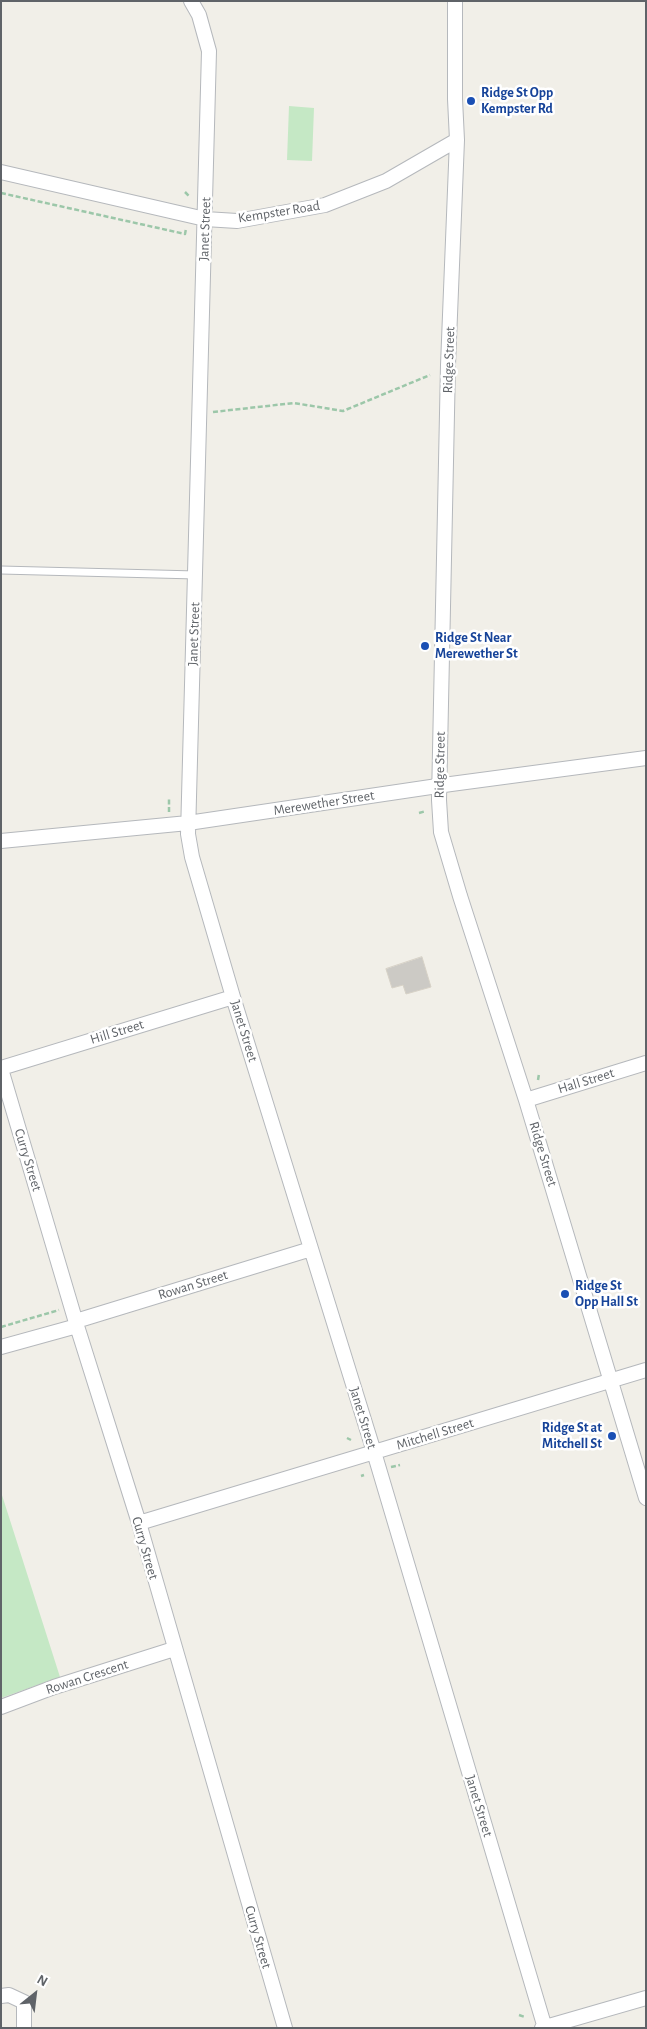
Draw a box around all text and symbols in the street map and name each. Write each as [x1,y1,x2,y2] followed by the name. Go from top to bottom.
[481,85,553,118] place label: Ridge St Opp Kempster Rd
[465,95,477,107] marker: Ridge St Opp Kempster Rd
[195,197,215,261] street label: Janet Street
[237,197,321,227] street label: Kempster Road
[439,326,459,394] street label: Ridge Street
[184,602,204,666] street label: Janet Street
[435,630,518,662] place label: Ridge St Near Merewether St
[419,640,431,652] marker: Ridge St Near Merewether St
[431,731,449,799] street label: Ridge Street
[272,787,376,819] street label: Merewether Street
[227,998,261,1064] street label: Janet Street
[88,1016,146,1048] street label: Hill Street
[556,1064,616,1098] street label: Hall Street
[525,1120,561,1188] street label: Ridge Street
[11,1127,45,1193] street label: Curry Street
[156,1266,230,1304] street label: Rowan Street
[575,1278,638,1310] place label: Ridge St Opp Hall St
[559,1288,571,1300] marker: Ridge St Opp Hall St
[346,1385,380,1451] street label: Janet Street
[394,1414,476,1454] street label: Mitchell Street
[542,1420,602,1452] place label: Ridge St at Mitchell St
[606,1430,618,1442] marker: Ridge St at Mitchell St
[128,1515,162,1581] street label: Curry Street
[44,1656,130,1698] street label: Rowan Crescent
[462,1773,496,1839] street label: Janet Street
[241,1904,275,1970] street label: Curry Street
[10,1969,60,2019] north arrow
[35,1972,50,1989] text: N

